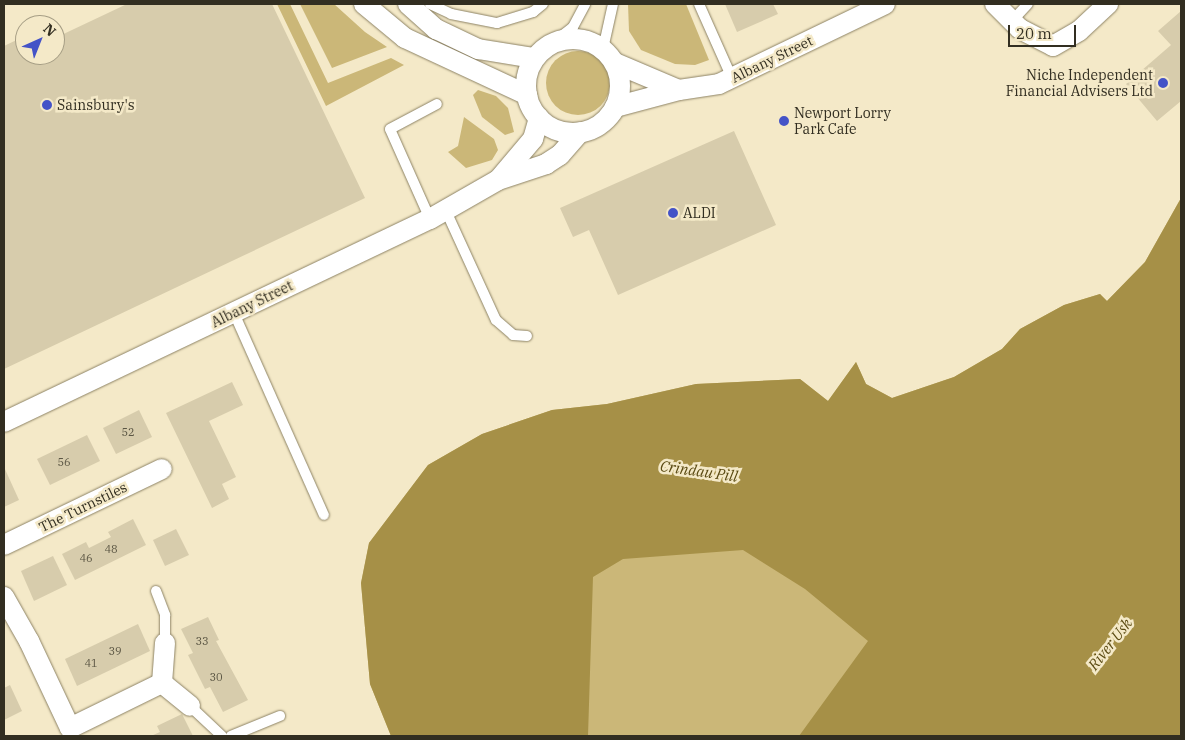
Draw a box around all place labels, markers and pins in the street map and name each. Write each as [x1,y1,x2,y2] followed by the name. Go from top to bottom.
[1006,67,1153,100] place label: Niche Independent Financial Advisers Ltd
[1157,77,1169,89] marker: Niche Independent Financial Advisers Ltd
[57,97,135,113] place label: Sainsbury's
[41,99,53,111] marker: Sainsbury's
[794,105,891,138] place label: Newport Lorry Park Cafe
[778,115,790,127] marker: Newport Lorry Park Cafe
[683,205,716,221] place label: ALDI
[667,207,679,219] marker: ALDI

